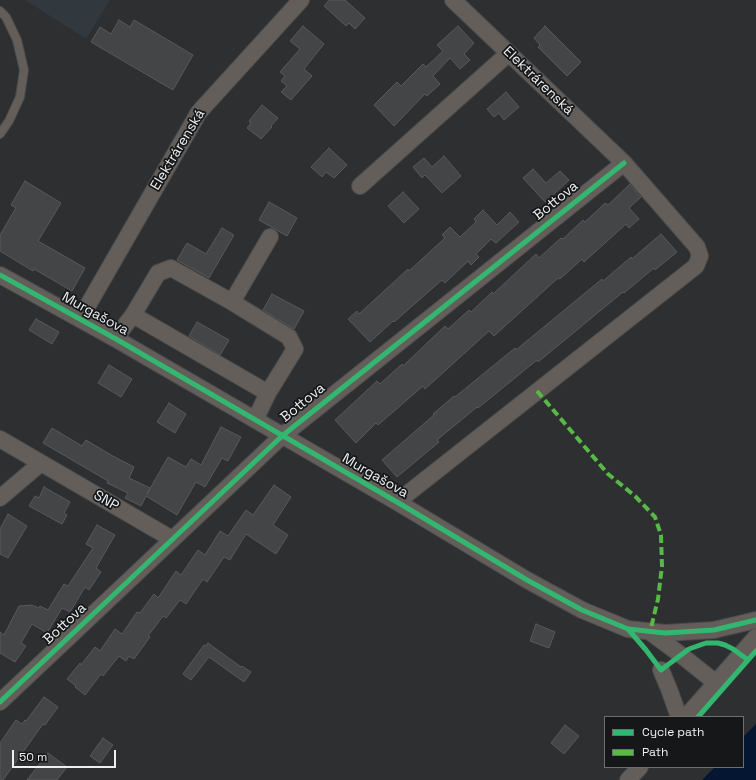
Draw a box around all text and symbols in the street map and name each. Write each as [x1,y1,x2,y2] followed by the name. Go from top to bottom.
[499,43,577,119] street label: Elektrárenská
[147,107,209,193] street label: Elektrárenská
[530,178,582,224] street label: Bottova
[59,289,131,339] street label: Murgašova
[277,380,329,426] street label: Bottova
[339,450,411,502] street label: Murgašova
[90,487,122,515] street label: SNP
[40,600,90,648] street label: Bottova
[604,716,744,768] legend
[642,724,704,740] text: Cycle path
[14,742,118,768] scale bar
[642,744,668,760] text: Path
[19,749,47,765] text: 50 m

